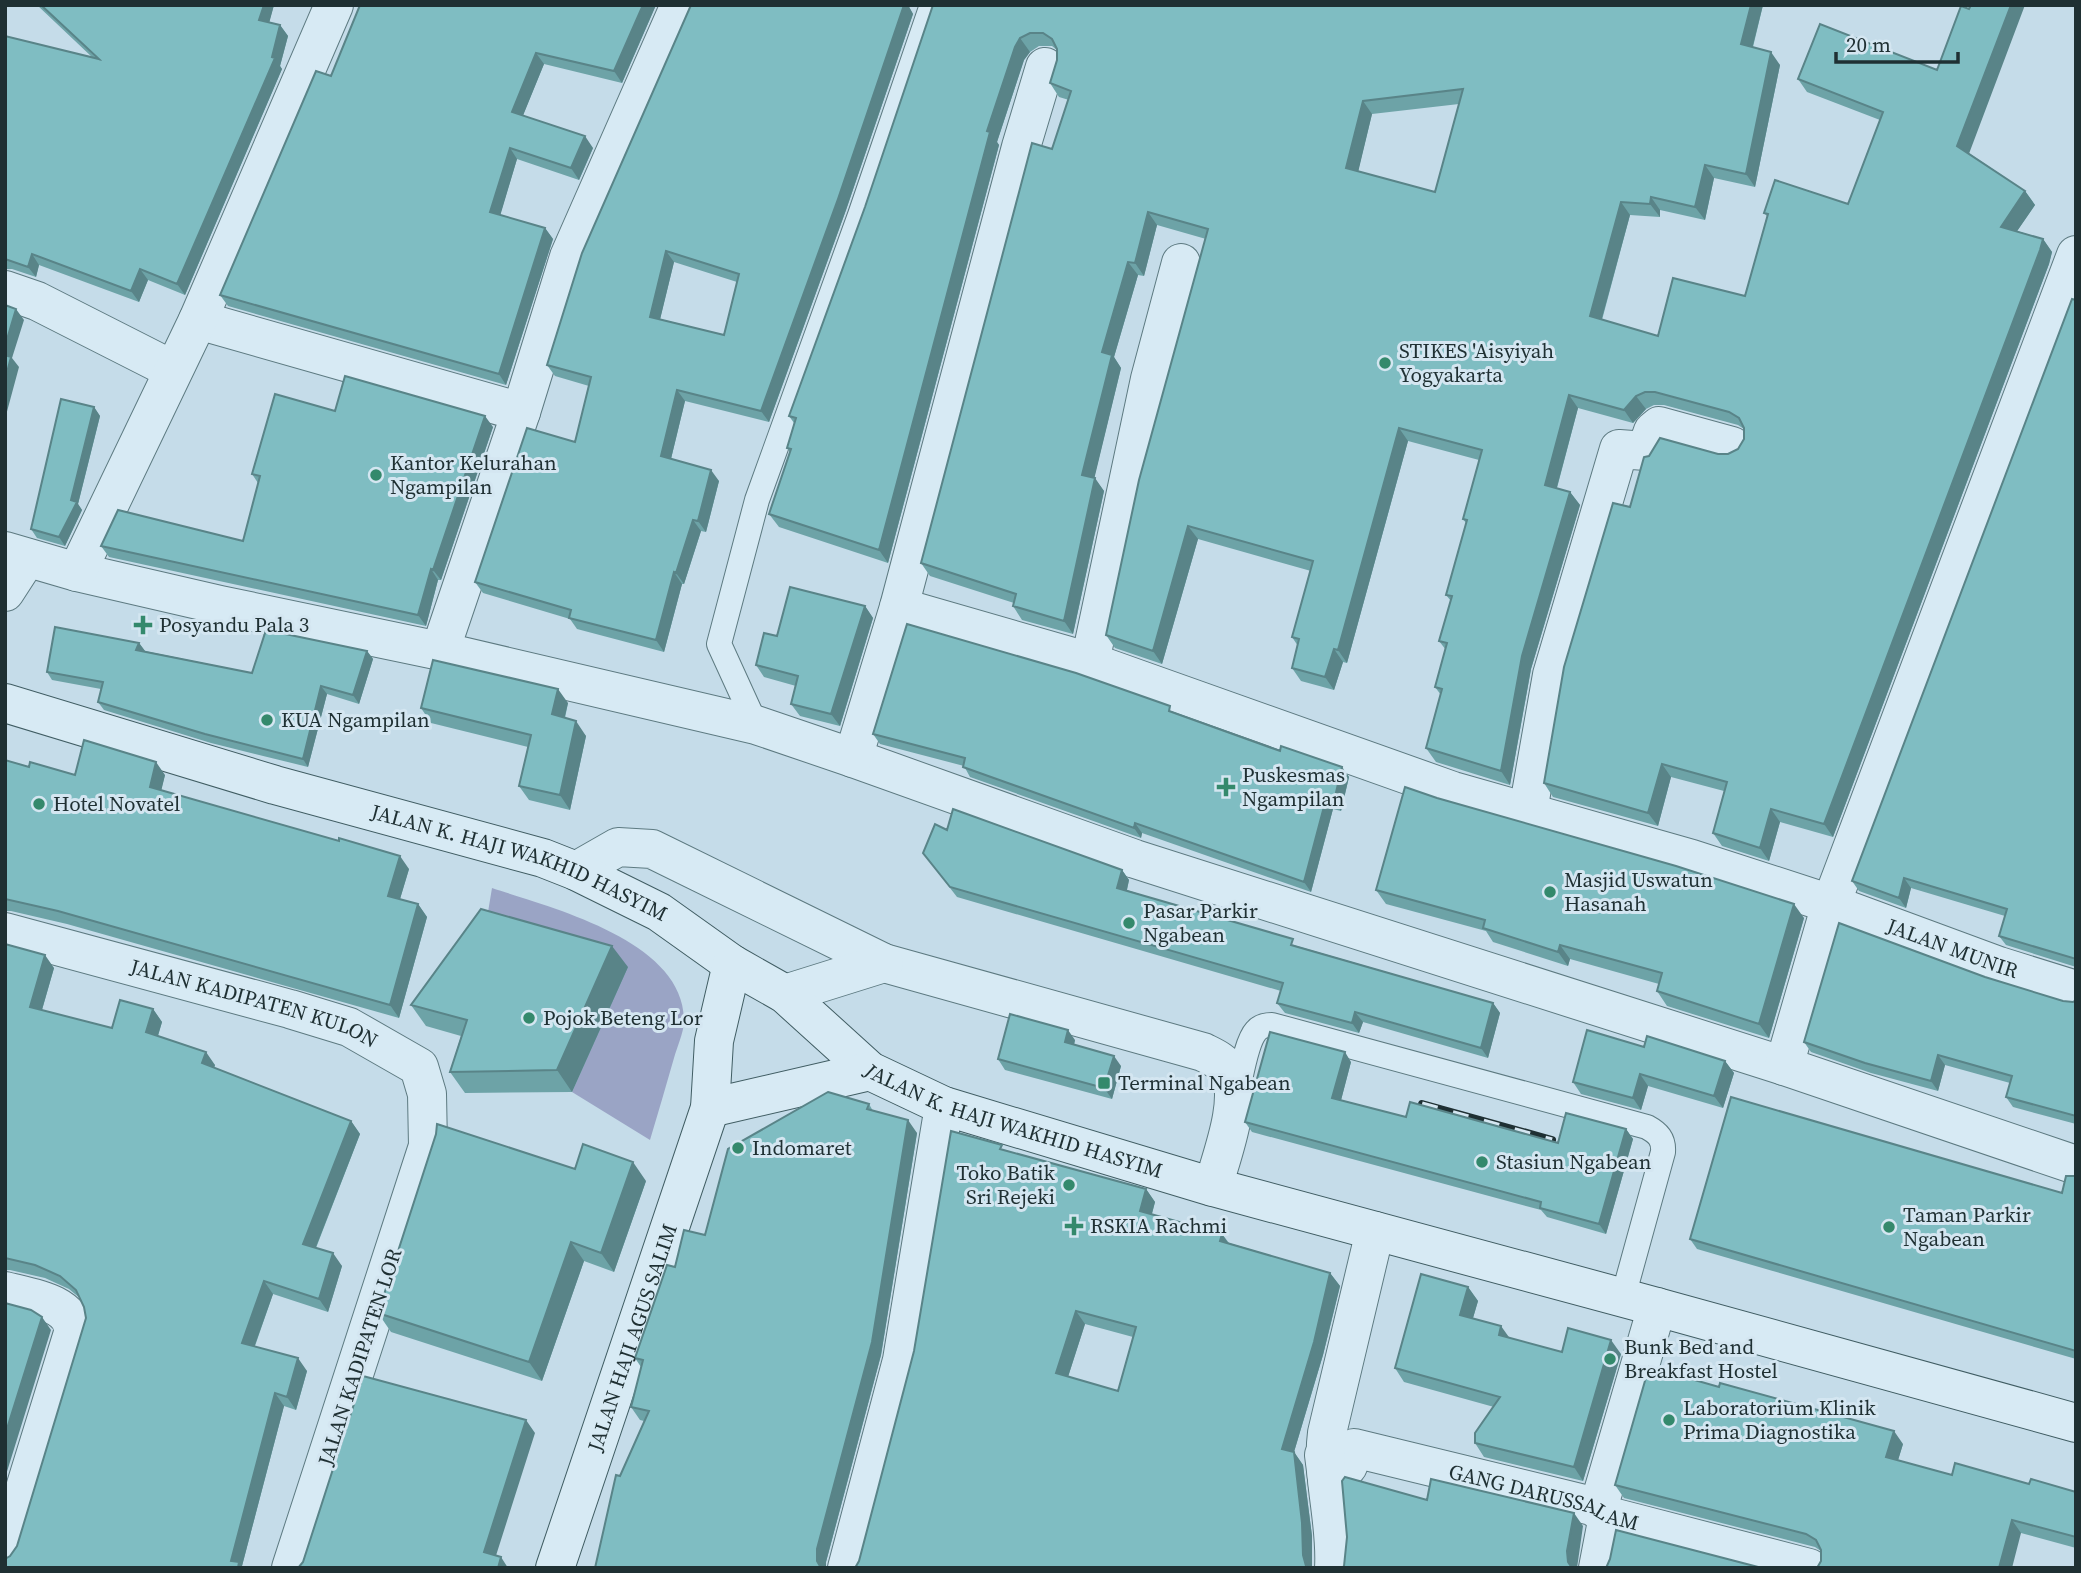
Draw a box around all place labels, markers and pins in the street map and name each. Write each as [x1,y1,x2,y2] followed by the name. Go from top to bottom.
[1399,336,1554,389] place label: STIKES 'Aisyiyah Yogyakarta
[1377,355,1393,371] marker: STIKES 'Aisyiyah Yogyakarta
[390,448,557,501] place label: Kantor Kelurahan Ngampilan
[368,467,384,483] marker: Kantor Kelurahan Ngampilan
[159,610,309,639] place label: Posyandu Pala 3
[133,615,153,635] marker: Posyandu Pala 3
[281,705,430,734] place label: KUA Ngampilan
[259,712,275,728] marker: KUA Ngampilan
[1242,760,1345,813] place label: Puskesmas Ngampilan
[1216,777,1236,797] marker: Puskesmas Ngampilan
[53,789,180,818] place label: Hotel Novatel
[31,796,47,812] marker: Hotel Novatel
[1564,865,1713,918] place label: Masjid Uswatun Hasanah
[1542,884,1558,900] marker: Masjid Uswatun Hasanah
[1143,896,1258,949] place label: Pasar Parkir Ngabean
[1121,915,1137,931] marker: Pasar Parkir Ngabean
[543,1003,703,1032] place label: Pojok Beteng Lor
[521,1010,537,1026] marker: Pojok Beteng Lor
[1118,1068,1291,1097] place label: Terminal Ngabean
[1096,1075,1112,1091] marker: Terminal Ngabean
[752,1133,852,1162] place label: Indomaret
[730,1140,746,1156] marker: Indomaret
[1496,1147,1652,1176] place label: Stasiun Ngabean
[1474,1154,1490,1170] marker: Stasiun Ngabean
[957,1158,1056,1211] place label: Toko Batik Sri Rejeki
[1061,1177,1077,1193] marker: Toko Batik Sri Rejeki
[1903,1200,2031,1253] place label: Taman Parkir Ngabean
[1090,1211,1227,1240] place label: RSKIA Rachmi
[1064,1216,1084,1236] marker: RSKIA Rachmi
[1881,1219,1897,1235] marker: Taman Parkir Ngabean
[1624,1332,1778,1385] place label: Bunk Bed and Breakfast Hostel
[1602,1351,1618,1367] marker: Bunk Bed and Breakfast Hostel
[1683,1393,1876,1446] place label: Laboratorium Klinik Prima Diagnostika
[1661,1412,1677,1428] marker: Laboratorium Klinik Prima Diagnostika

